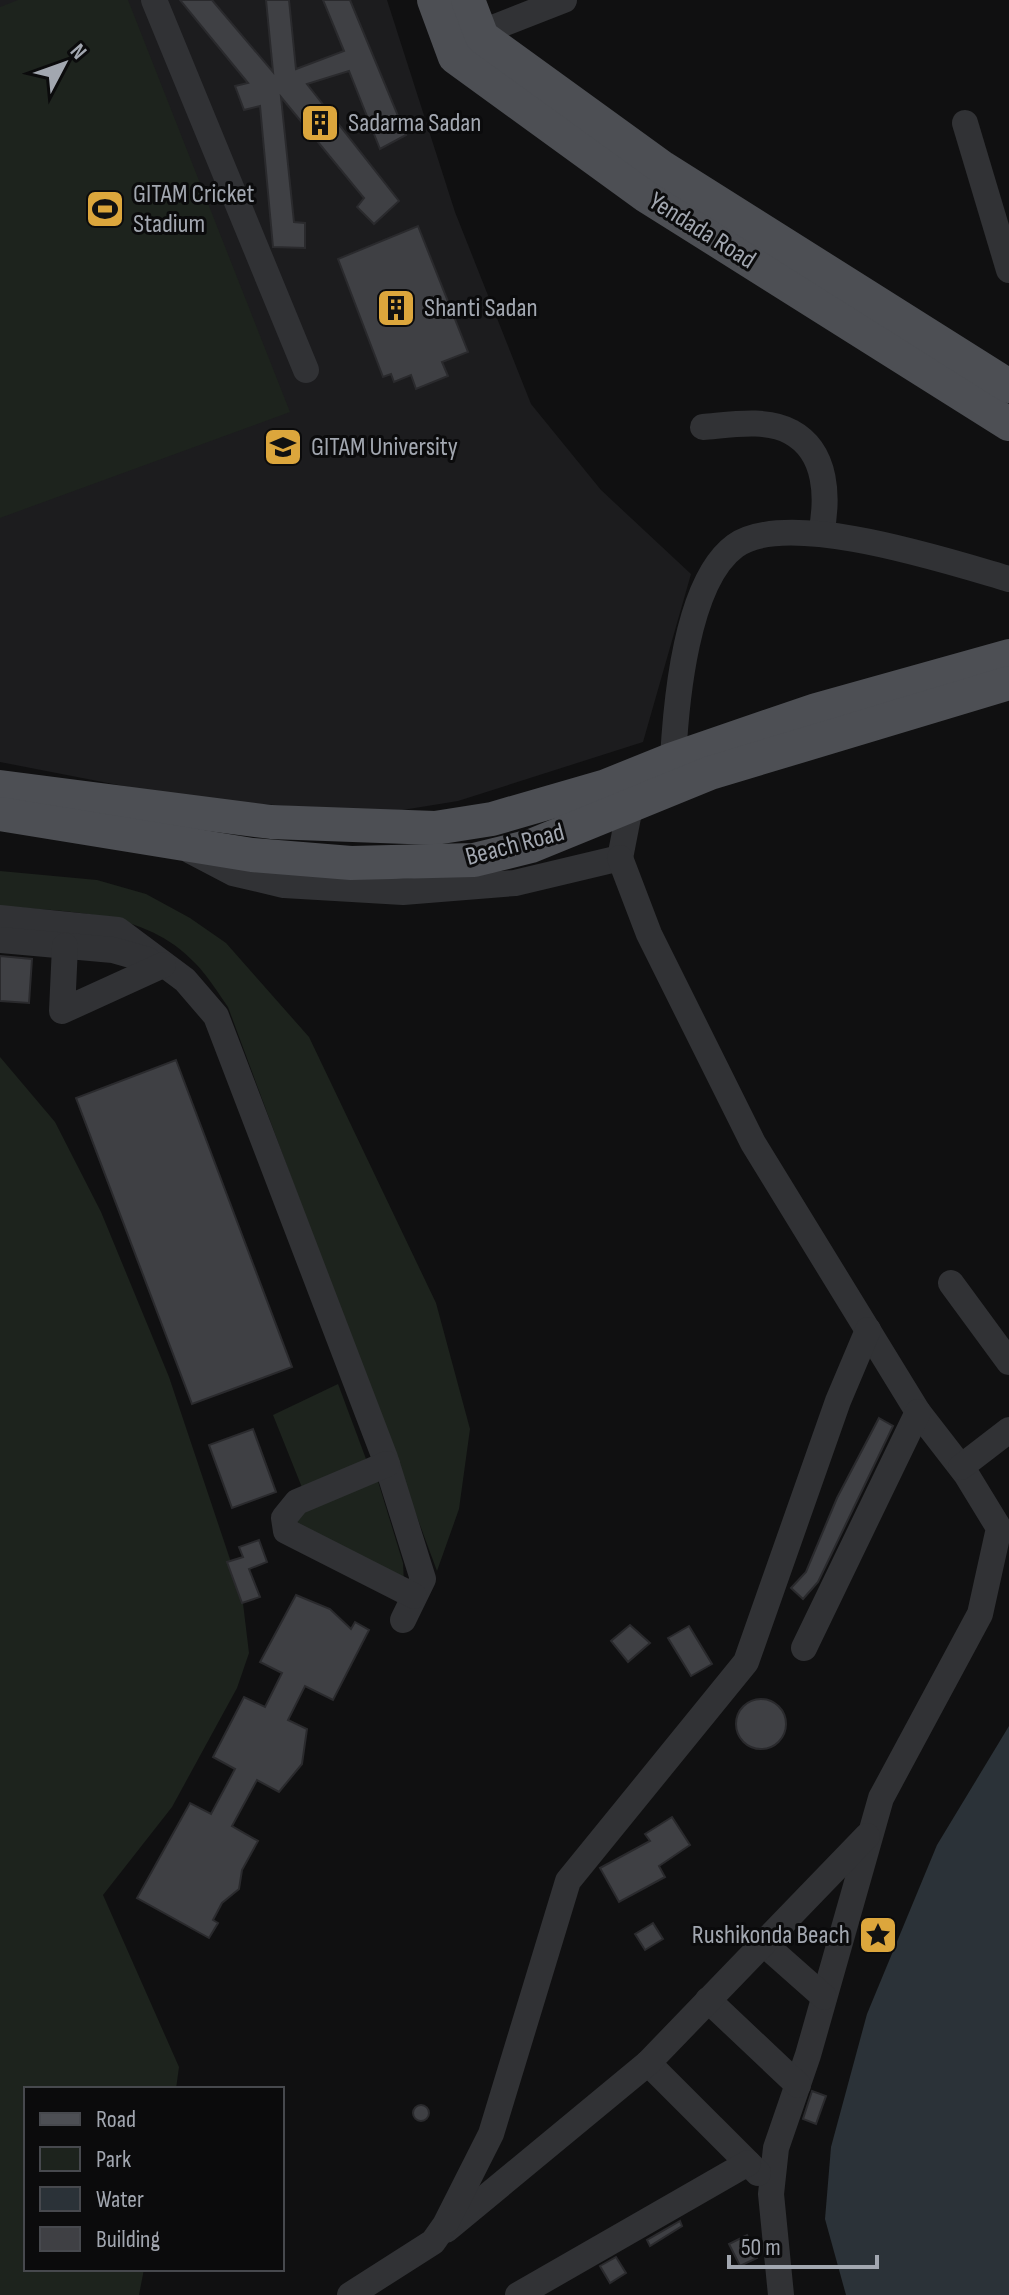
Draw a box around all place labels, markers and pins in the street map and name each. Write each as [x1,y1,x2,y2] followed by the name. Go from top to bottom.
[299,102,341,144] building icon: Sadarma Sadan
[348,108,481,139] place label: Sadarma Sadan
[133,179,255,240] place label: GITAM Cricket Stadium
[84,188,126,230] sports icon: GITAM Cricket Stadium
[375,287,417,329] building icon: Shanti Sadan
[424,293,538,324] place label: Shanti Sadan
[262,426,304,468] school or university icon: GITAM University
[311,432,458,463] place label: GITAM University
[857,1914,899,1956] place icon: Rushikonda Beach
[692,1920,850,1951] place label: Rushikonda Beach

